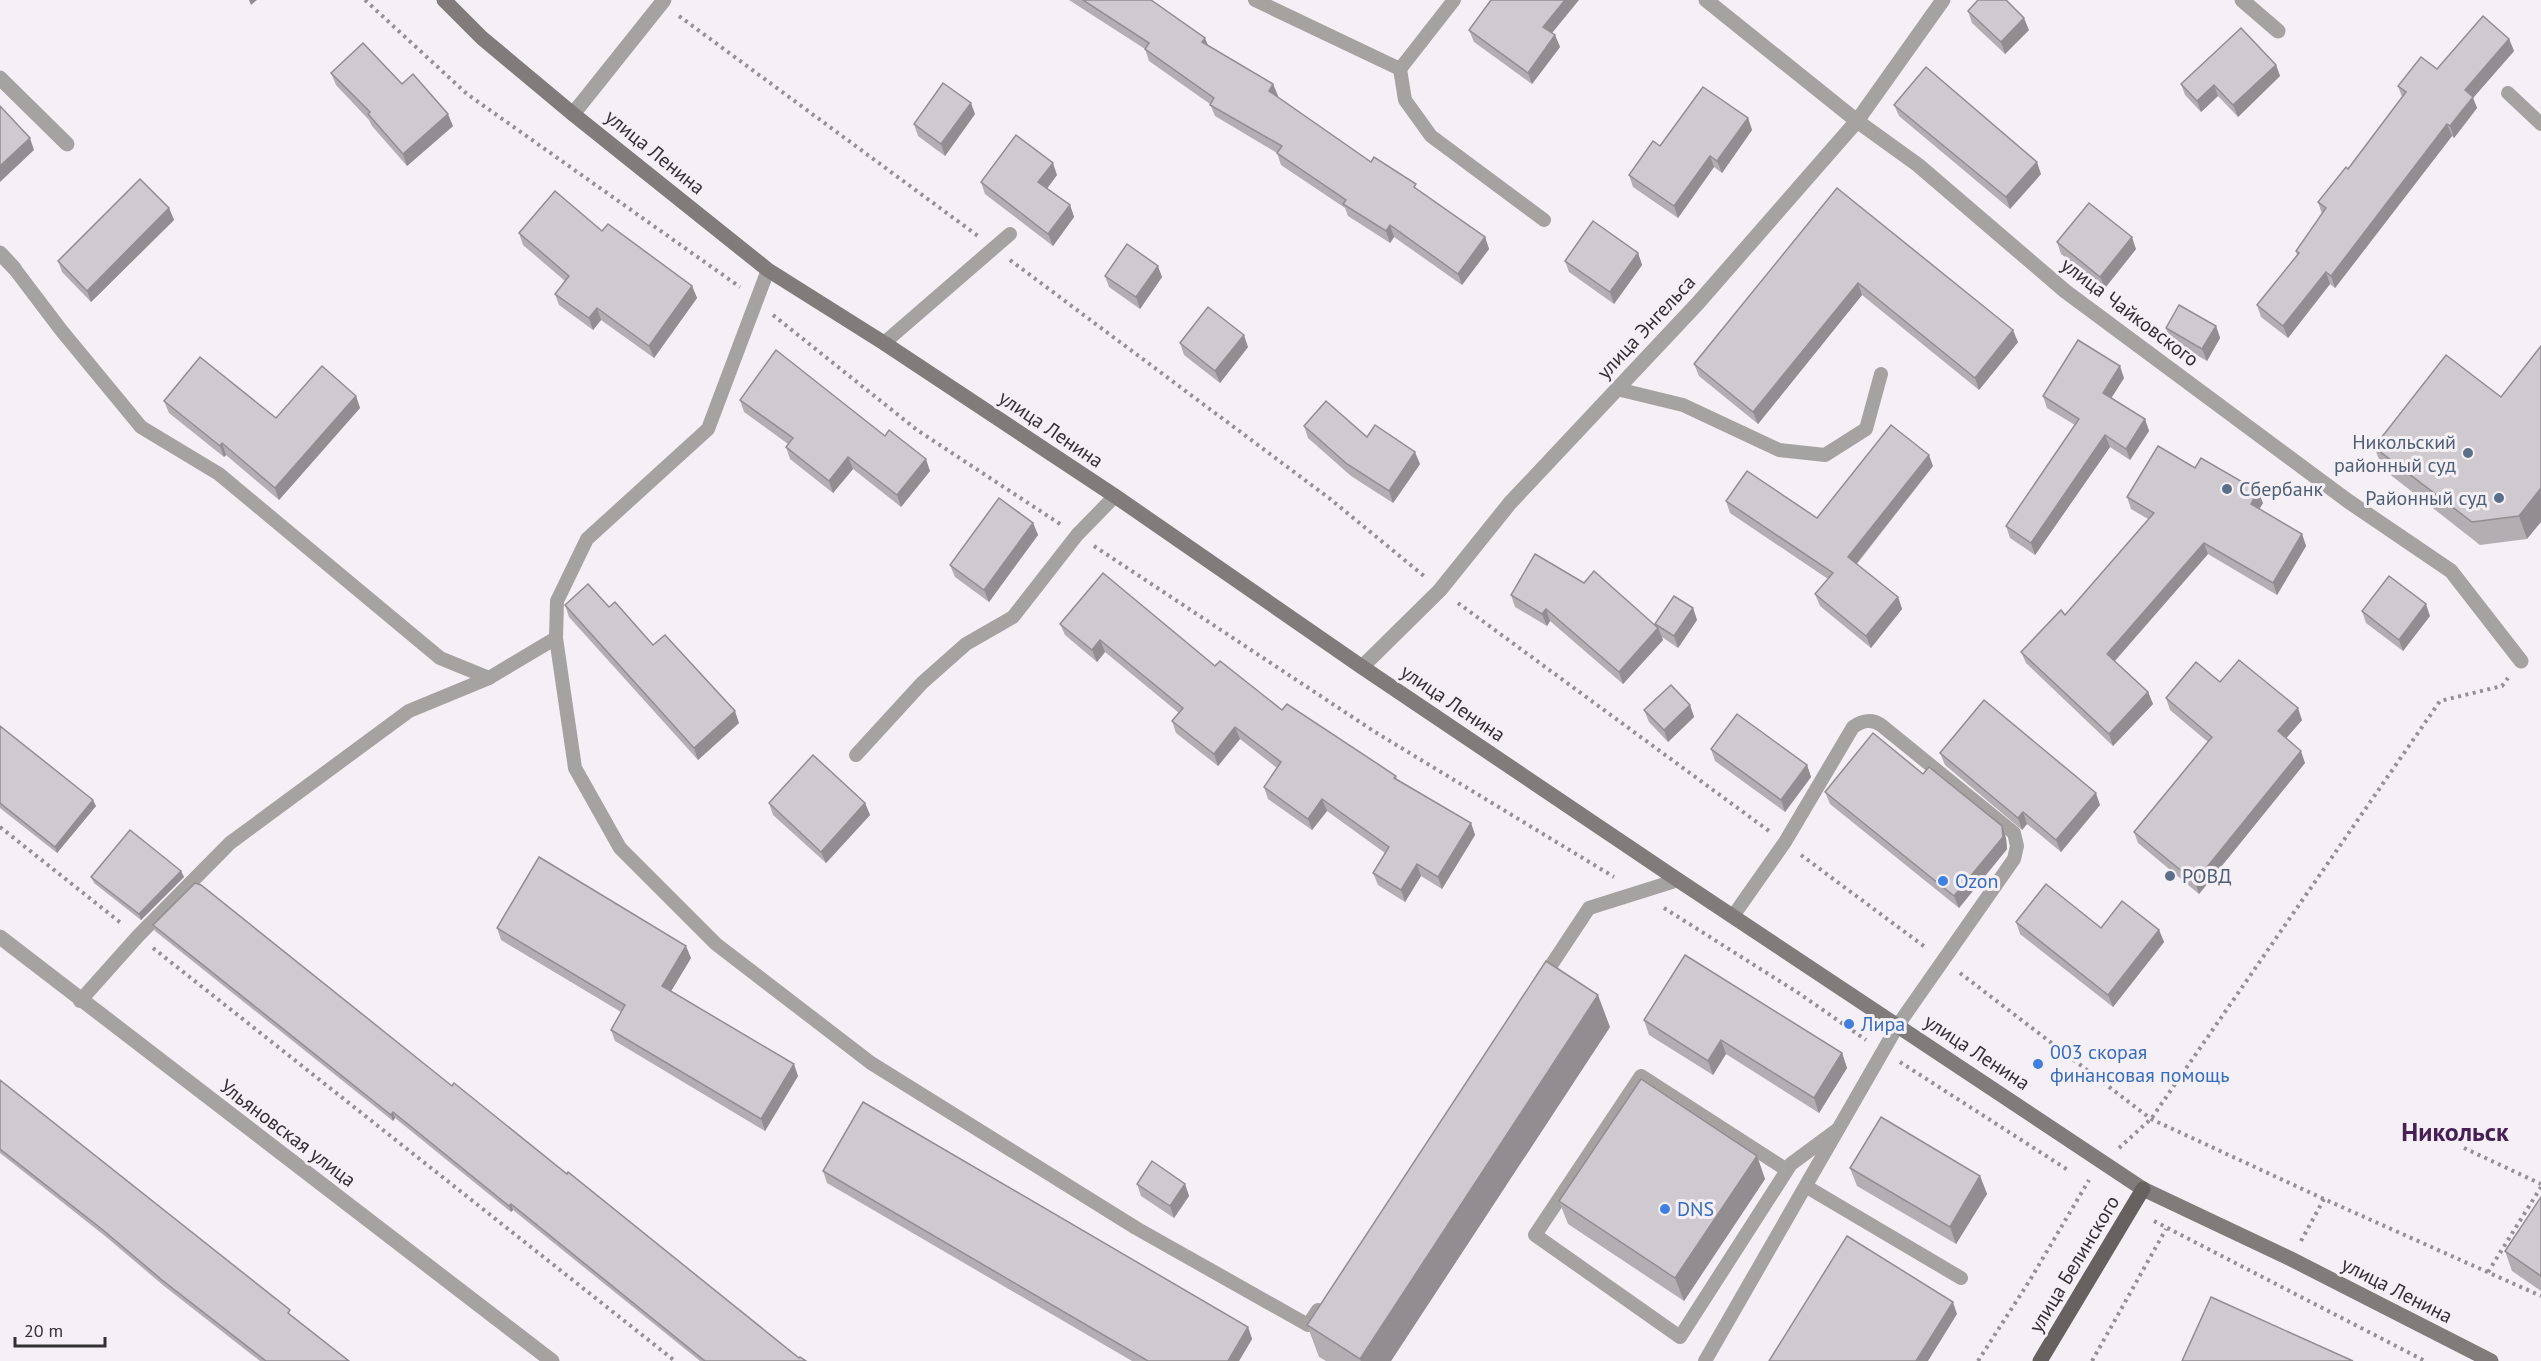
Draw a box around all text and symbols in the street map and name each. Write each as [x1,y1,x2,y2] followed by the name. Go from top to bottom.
[600,104,710,200] street label: улица Ленина
[2056,252,2204,372] street label: улица Чайковского
[1591,269,1701,385] street label: улица Энгельса
[994,384,1108,474] street label: улица Ленина
[2334,429,2456,478] place label: Никольский районный суд
[2461,446,2475,460] marker: Никольский районный суд
[2239,476,2324,502] place label: Сбербанк
[2220,482,2234,496] marker: Сбербанк
[2365,485,2487,511] place label: Районный суд
[2492,491,2506,505] marker: Районный суд
[1396,658,1510,748] street label: улица Ленина
[2182,863,2232,889] place label: РОВД
[1955,868,1999,894] place label: Ozon
[2163,869,2177,883] marker: РОВД
[1936,874,1950,888] marker: Ozon
[1919,1008,2035,1096] street label: улица Ленина
[1860,1011,1905,1037] place label: Лира
[1842,1017,1856,1031] marker: Лира
[2050,1039,2229,1088] place label: 003 скорая финансовая помощь
[2031,1057,2045,1071] marker: 003 скорая финансовая помощь
[215,1073,361,1193] street label: Ульяновская улица
[2401,1115,2509,1148] district label: Никольск
[2023,1191,2125,1337] street label: улица Белинского
[1677,1196,1714,1222] place label: DNS
[1658,1202,1672,1216] marker: DNS
[2337,1251,2457,1329] street label: улица Ленина
[15,1310,105,1348] scale bar
[24,1319,63,1342] text: 20 m

